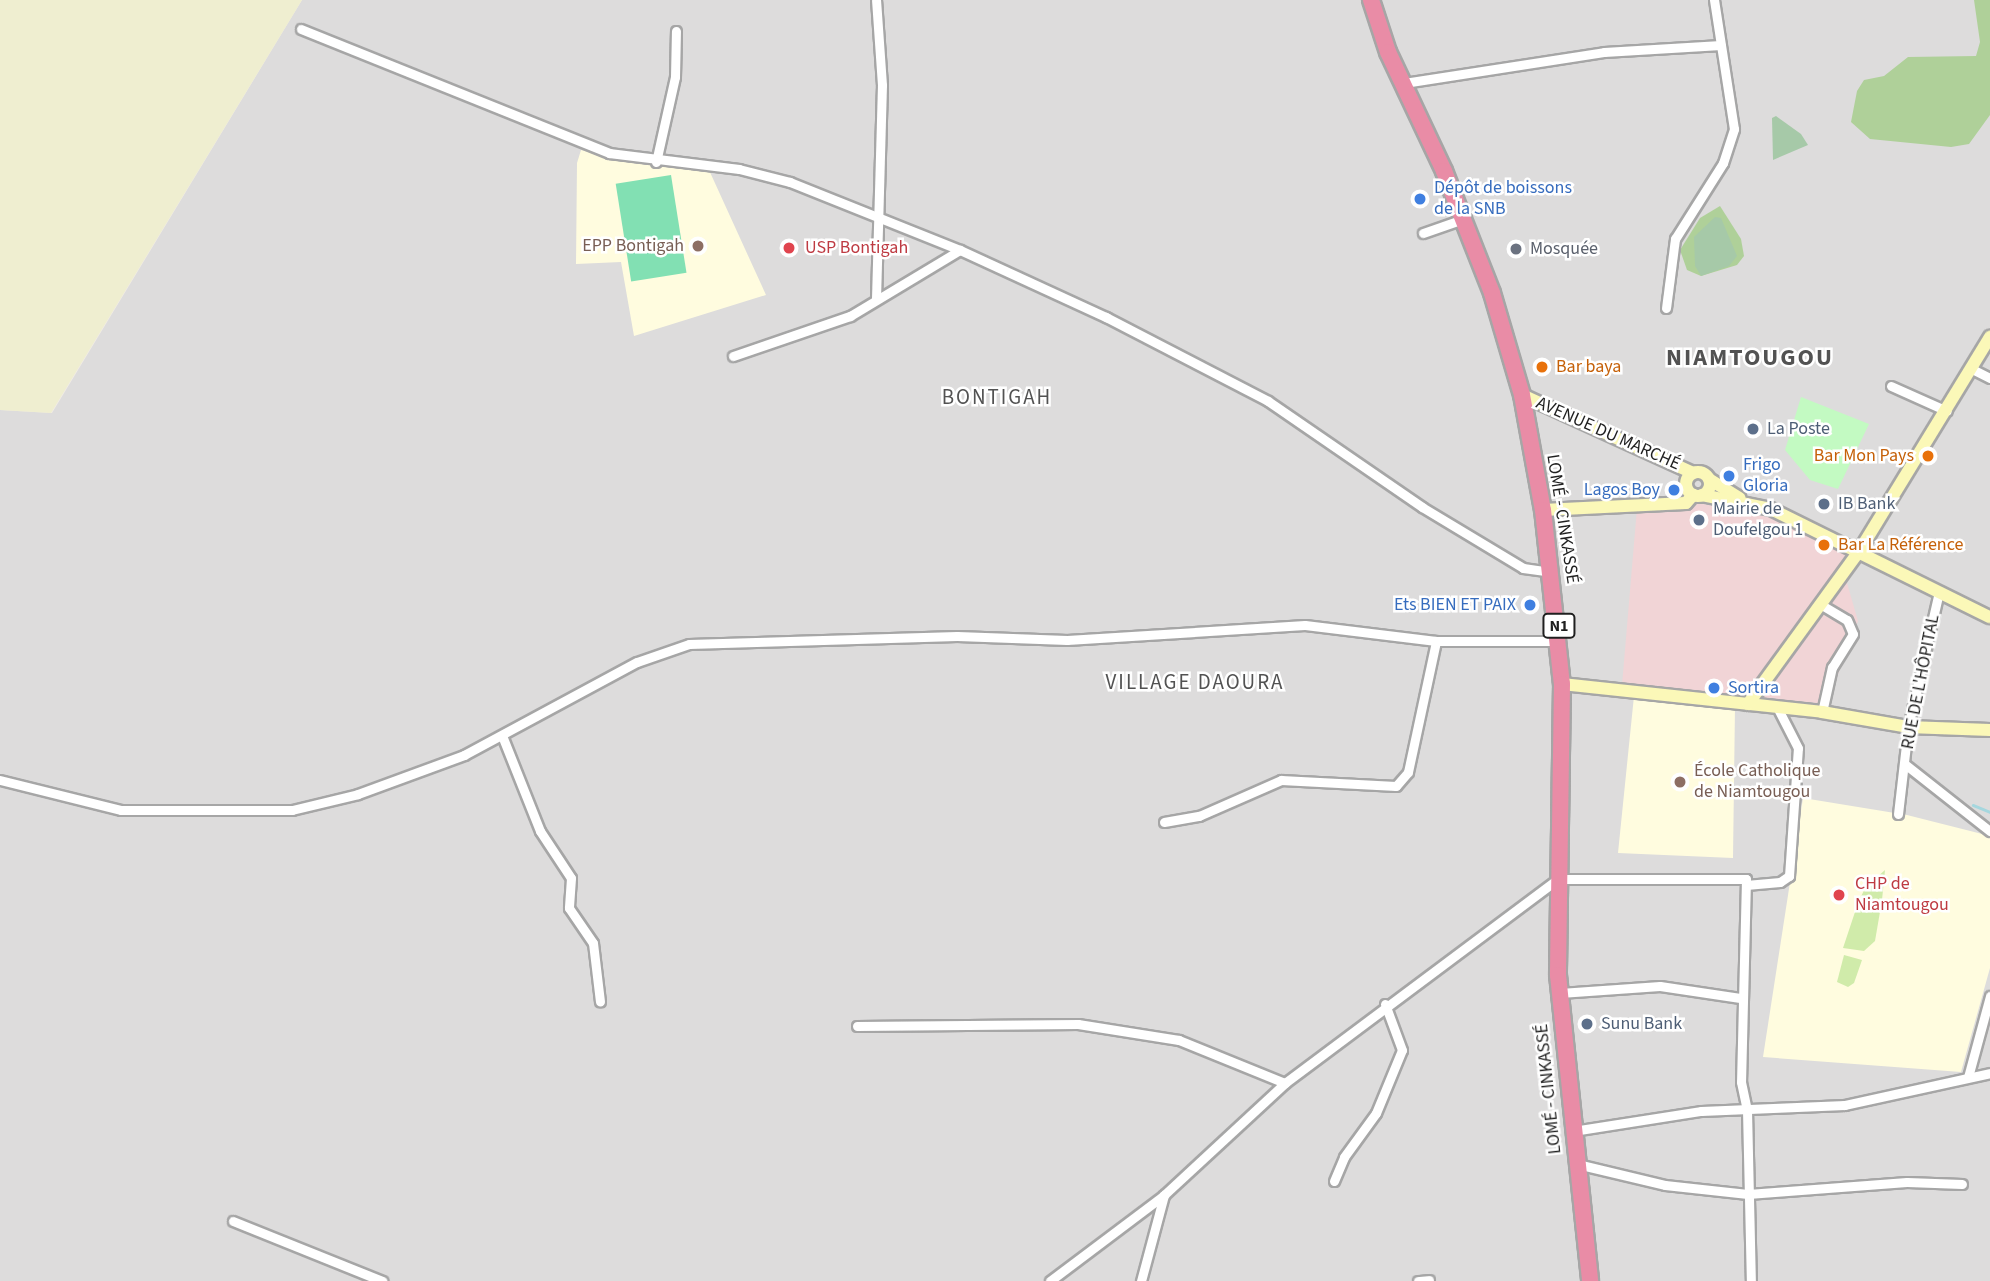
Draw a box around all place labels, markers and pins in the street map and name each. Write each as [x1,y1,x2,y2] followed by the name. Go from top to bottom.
[1434,178,1572,220] place label: Dépôt de boissons de la SNB
[1412,191,1428,207] marker: Dépôt de boissons de la SNB
[582,235,684,257] place label: EPP Bontigah
[805,237,908,259] place label: USP Bontigah
[690,238,706,254] marker: EPP Bontigah
[779,238,799,258] marker: USP Bontigah
[1530,238,1598,260] place label: Mosquée
[1508,241,1524,257] marker: Mosquée
[1556,356,1621,378] place label: Bar baya
[1534,359,1550,375] marker: Bar baya
[1767,418,1830,440] place label: La Poste
[1745,421,1761,437] marker: La Poste
[1814,445,1914,467] place label: Bar Mon Pays
[1920,448,1936,464] marker: Bar Mon Pays
[1743,455,1788,498] place label: Frigo Gloria
[1721,468,1737,484] marker: Frigo Gloria
[1584,479,1660,501] place label: Lagos Boy
[1666,482,1682,498] marker: Lagos Boy
[1838,493,1895,515] place label: IB Bank
[1816,496,1832,512] marker: IB Bank
[1713,499,1803,542] place label: Mairie de Doufelgou 1
[1691,512,1707,528] marker: Mairie de Doufelgou 1
[1838,534,1963,556] place label: Bar La Référence
[1816,537,1832,553] marker: Bar La Référence
[1394,594,1516,616] place label: Ets BIEN ET PAIX
[1522,597,1538,613] marker: Ets BIEN ET PAIX
[1728,677,1779,699] place label: Sortira
[1706,680,1722,696] marker: Sortira
[1694,761,1820,804] place label: École Catholique de Niamtougou
[1672,774,1688,790] marker: École Catholique de Niamtougou
[1855,874,1949,917] place label: CHP de Niamtougou
[1829,885,1849,905] marker: CHP de Niamtougou
[1601,1013,1682,1035] place label: Sunu Bank
[1579,1016,1595,1032] marker: Sunu Bank

